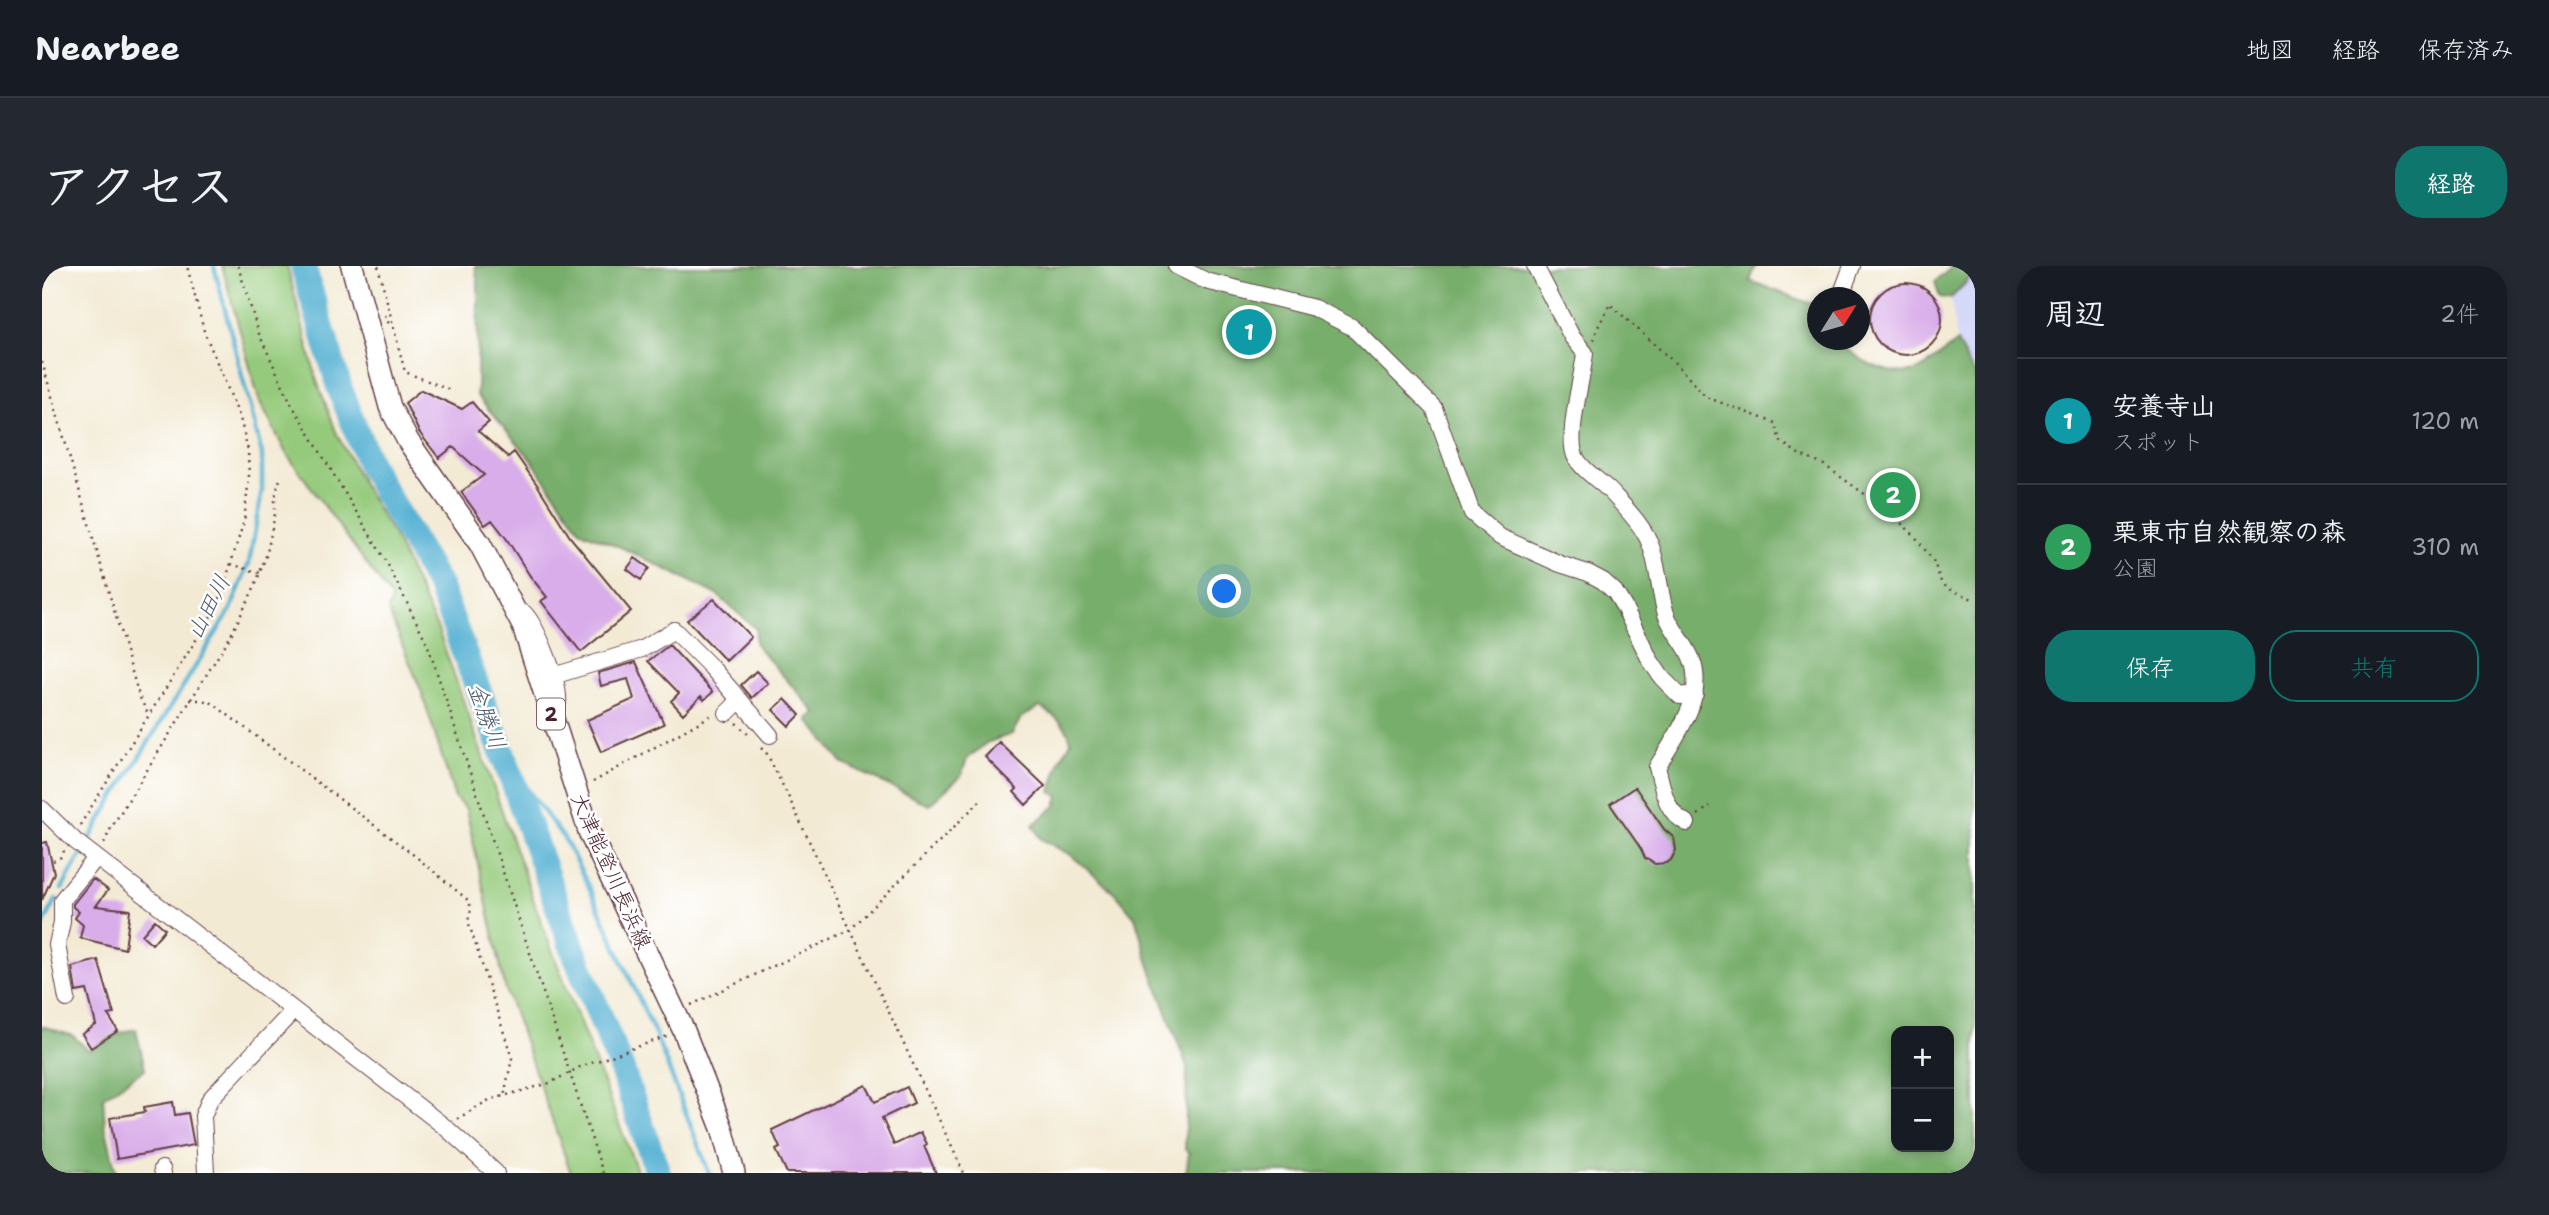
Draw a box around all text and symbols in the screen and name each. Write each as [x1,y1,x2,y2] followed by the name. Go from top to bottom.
[35,26,180,71] text: Nearbee
[2246,34,2294,66] text: 地図
[2332,34,2380,66] text: 経路
[2418,34,2514,66] text: 保存済み
[2395,146,2507,218] button: 経路
[42,153,235,219] text: アクセス
[1807,287,1870,350] north arrow
[2045,293,2105,334] text: 周辺
[2440,299,2479,329] text: 2件
[1226,306,1272,358] pin: 1
[2112,388,2216,423] text: 安養寺山
[2063,406,2073,436] text: 1
[2411,406,2479,436] text: 120 m
[2112,427,2204,457] text: スポット
[1870,469,1916,521] pin: 2
[2112,514,2346,549] text: 栗東市自然観察の森
[2060,532,2076,562] text: 2
[2411,532,2479,562] text: 310 m
[2112,553,2158,583] text: 公園
[179,569,237,645] water label: 山田川
[1207,574,1241,608] your location
[2045,630,2255,702] button: 保存
[2269,630,2479,702] button: 共有
[461,678,513,754] water label: 金勝川
[537,698,565,729] road number: 2
[564,789,658,953] street label: 大津能登川長浜線
[1891,1026,1954,1152] map controls
[1891,1026,1954,1089] button: +
[1891,1089,1954,1152] button: −

